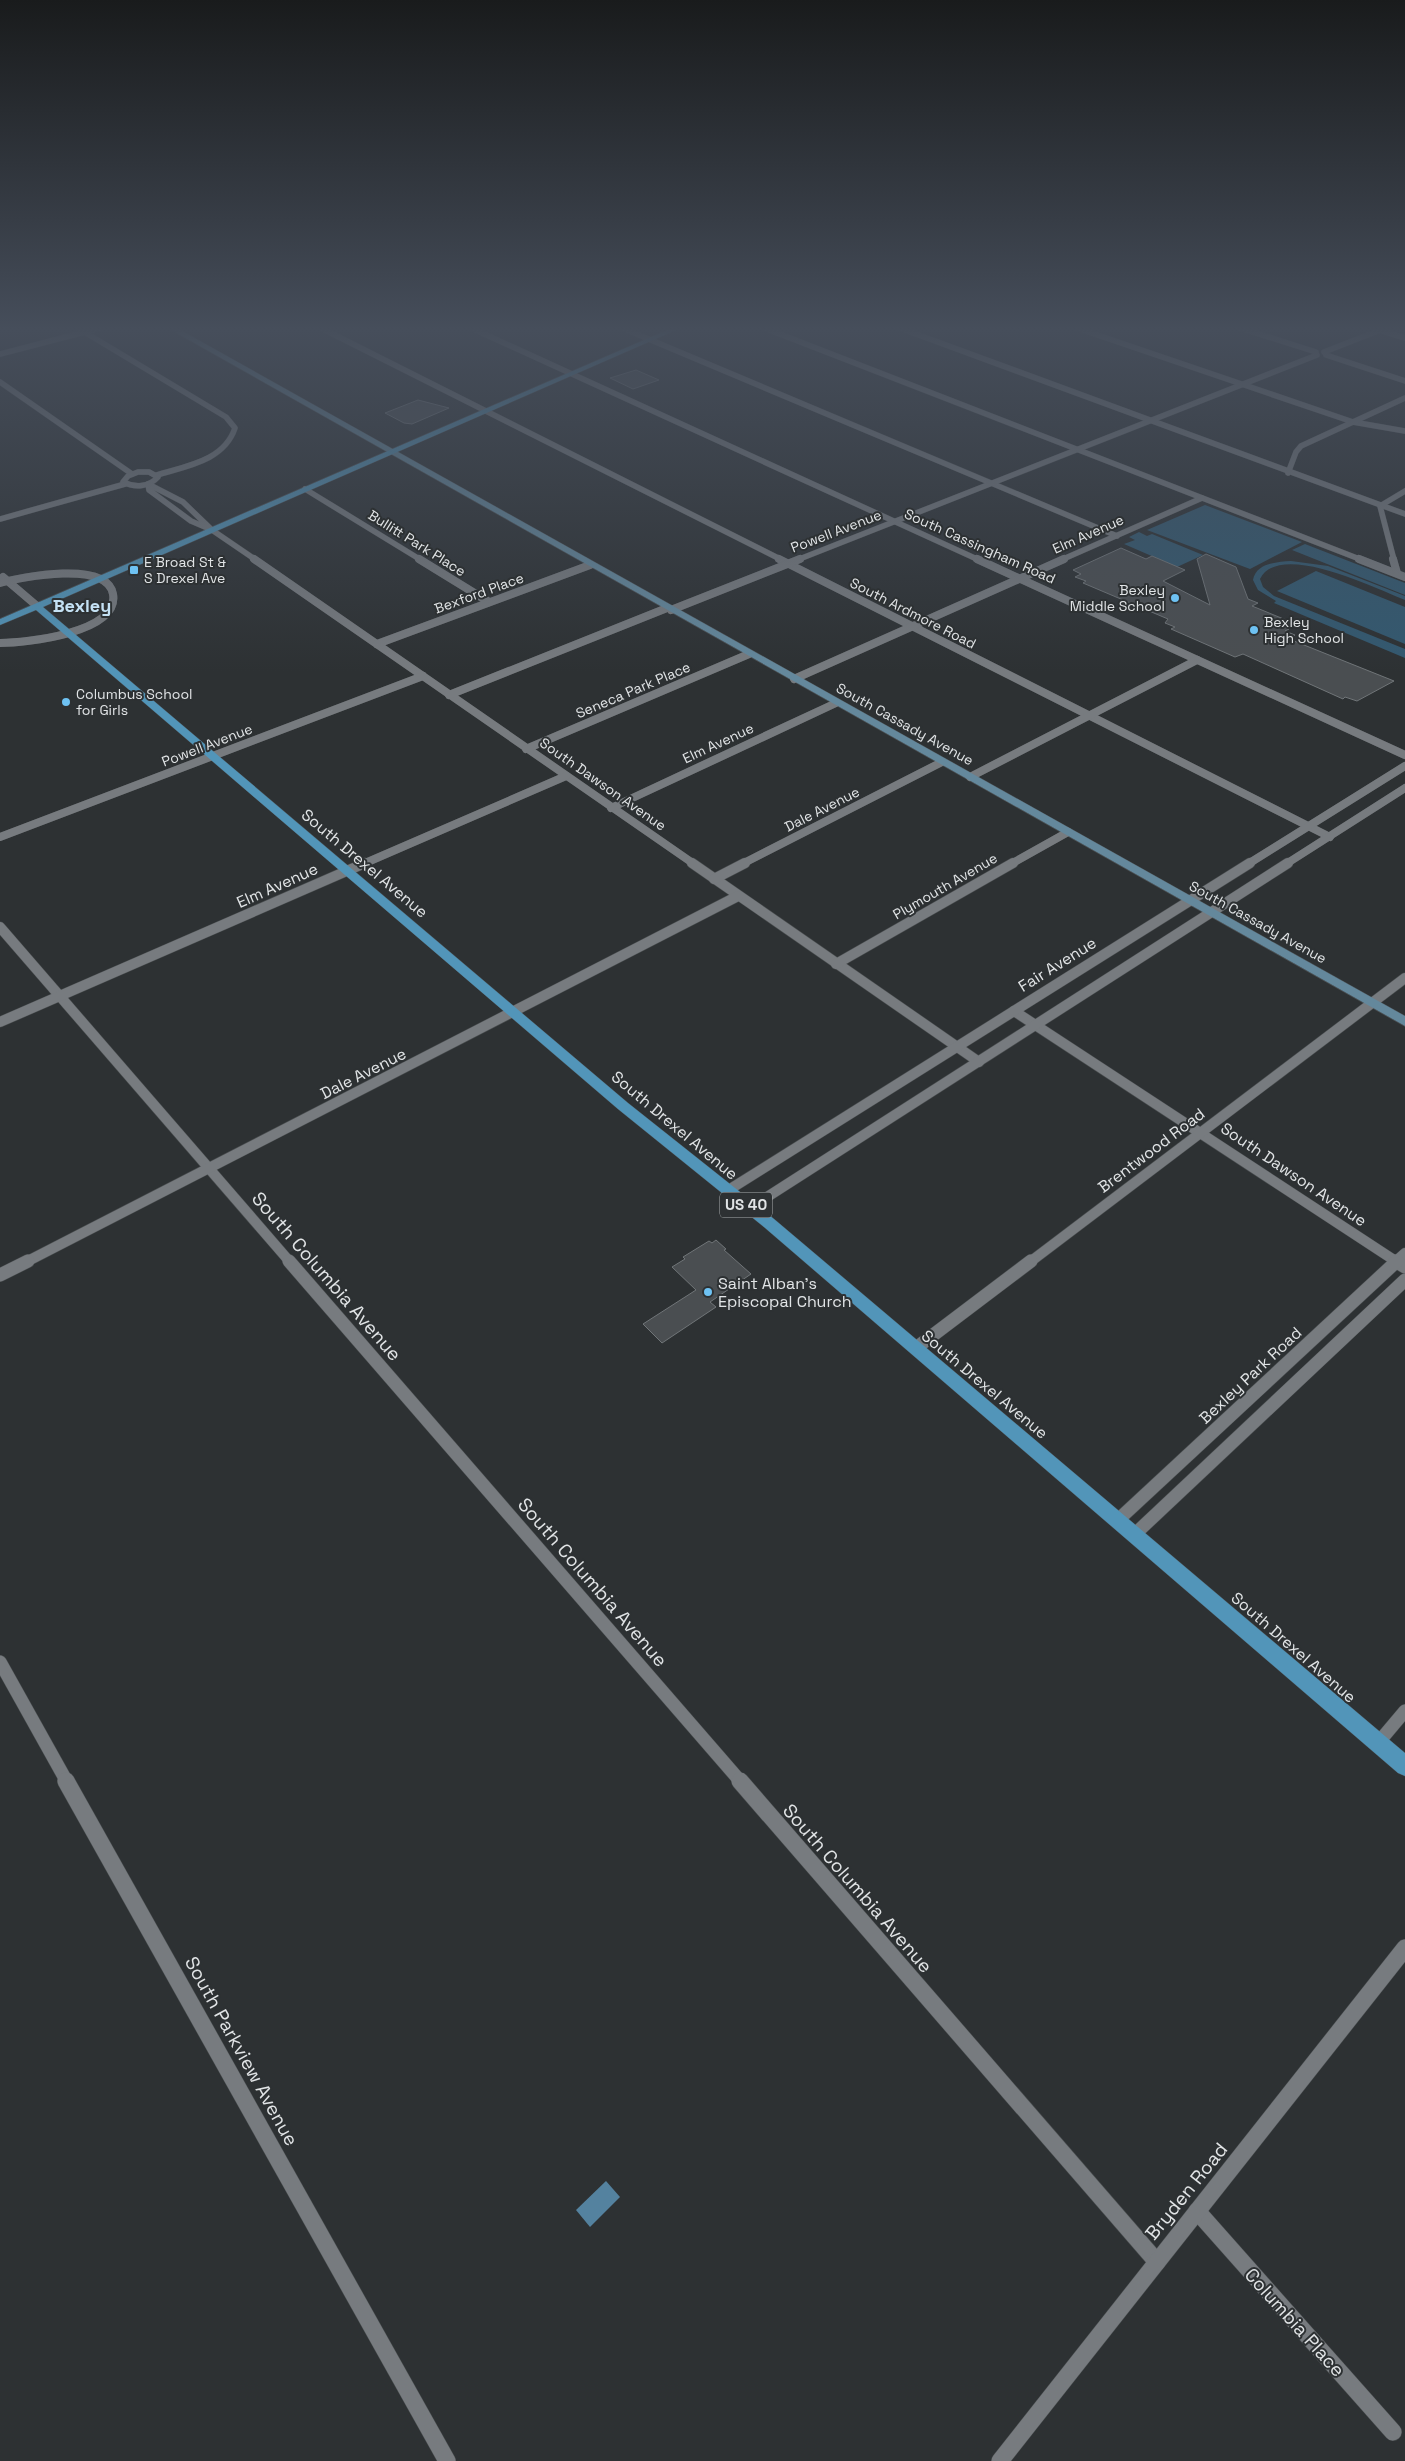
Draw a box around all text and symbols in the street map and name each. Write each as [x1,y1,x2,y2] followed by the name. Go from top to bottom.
[902,504,1058,588] street label: South Cassingham Road
[788,505,884,557] street label: Powell Avenue
[365,506,469,580] street label: Bullitt Park Place
[1050,510,1126,558] street label: Elm Avenue
[144,553,226,587] place label: E Broad St & S Drexel Ave
[128,564,140,576] marker: E Broad St & S Drexel Ave
[432,568,526,618] street label: Bexford Place
[847,573,979,653] street label: South Ardmore Road
[1070,581,1165,615] place label: Bexley Middle School
[1169,592,1181,604] marker: Bexley Middle School
[53,594,111,617] district label: Bexley
[1264,613,1344,647] place label: Bexley High School
[1248,624,1260,636] marker: Bexley High School
[573,658,693,722] street label: Seneca Park Place
[833,679,977,769] street label: South Cassady Avenue
[76,685,193,719] place label: Columbus School for Girls
[60,696,72,708] marker: Columbus School for Girls
[159,719,255,771] street label: Powell Avenue
[680,719,756,767] street label: Elm Avenue
[536,734,670,834] street label: South Dawson Avenue
[781,782,863,836] street label: Dale Avenue
[297,804,432,922] street label: South Drexel Avenue
[890,849,1000,923] street label: Plymouth Avenue
[233,858,321,913] street label: Elm Avenue
[1186,877,1330,967] street label: South Cassady Avenue
[1014,932,1100,997] street label: Fair Avenue
[317,1043,410,1104] street label: Dale Avenue
[607,1066,742,1184] street label: South Drexel Avenue
[1094,1103,1209,1198] street label: Brentwood Road
[1217,1118,1371,1231] street label: South Dawson Avenue
[246,1186,407,1366] street label: South Columbia Avenue
[720,1192,772,1218] road number: US 40
[718,1273,852,1312] place label: Saint Alban's Episcopal Church
[702,1286,714,1298] marker: Saint Alban's Episcopal Church
[1195,1322,1306,1428] street label: Bexley Park Road
[917,1325,1052,1443] street label: South Drexel Avenue
[512,1492,673,1672] street label: South Columbia Avenue
[1227,1587,1361,1707] street label: South Drexel Avenue
[777,1798,938,1978] street label: South Columbia Avenue
[179,1952,304,2150] street label: South Parkview Avenue
[1140,2138,1233,2245] street label: Bryden Road
[1239,2262,1350,2382] street label: Columbia Place

